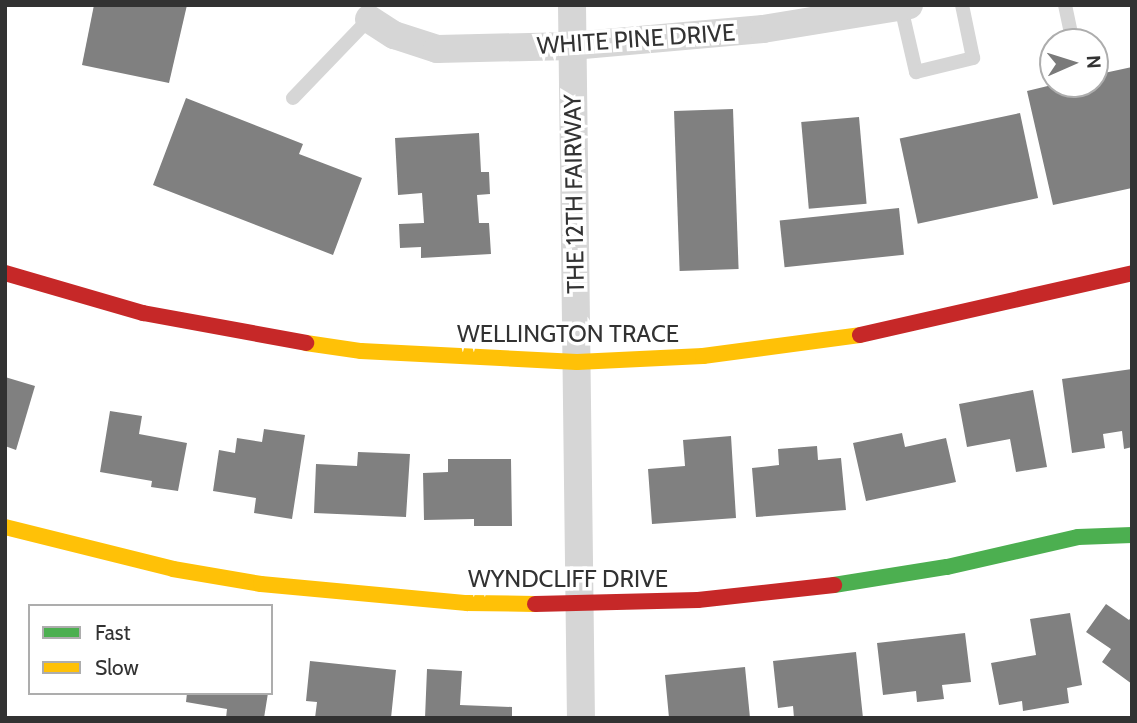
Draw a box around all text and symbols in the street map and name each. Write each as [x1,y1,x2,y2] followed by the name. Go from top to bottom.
[536,18,736,60] street label: WHITE PINE DRIVE
[1039,28,1109,98] north arrow
[1082,55,1105,69] text: N
[558,94,590,294] street label: THE 12TH FAIRWAY
[457,320,679,348] street label: WELLINGTON TRACE
[468,565,668,593] street label: WYNDCLIFF DRIVE
[28,604,273,695] legend
[95,620,131,645] text: Fast
[95,655,139,680] text: Slow

